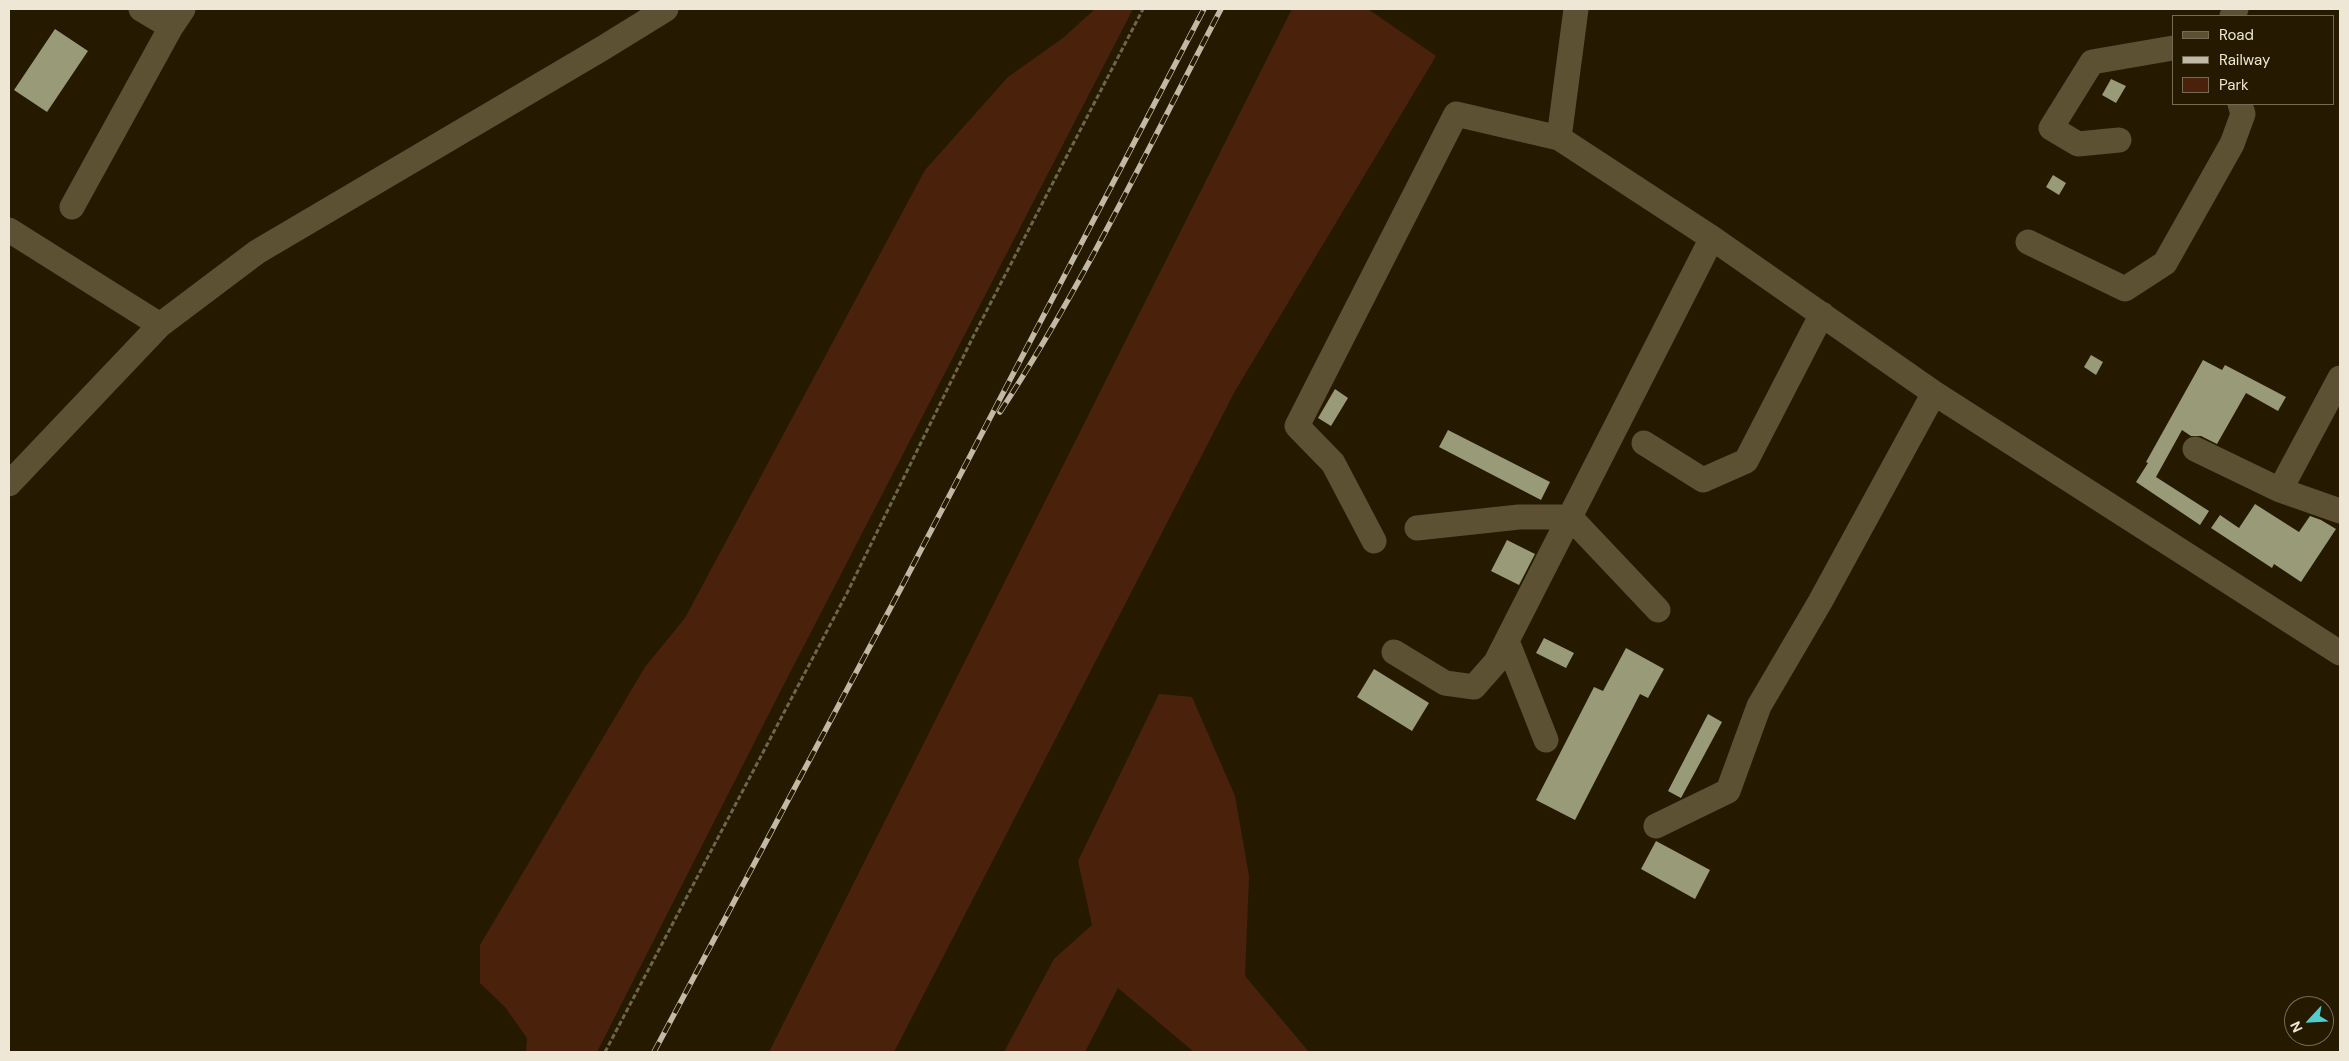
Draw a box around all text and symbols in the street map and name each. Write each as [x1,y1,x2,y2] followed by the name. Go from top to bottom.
[2172,15,2334,105] legend
[2219,25,2254,45] text: Road
[2219,50,2270,70] text: Railway
[2219,75,2249,95] text: Park
[2284,996,2334,1046] north arrow
[2286,1018,2307,1035] text: N

